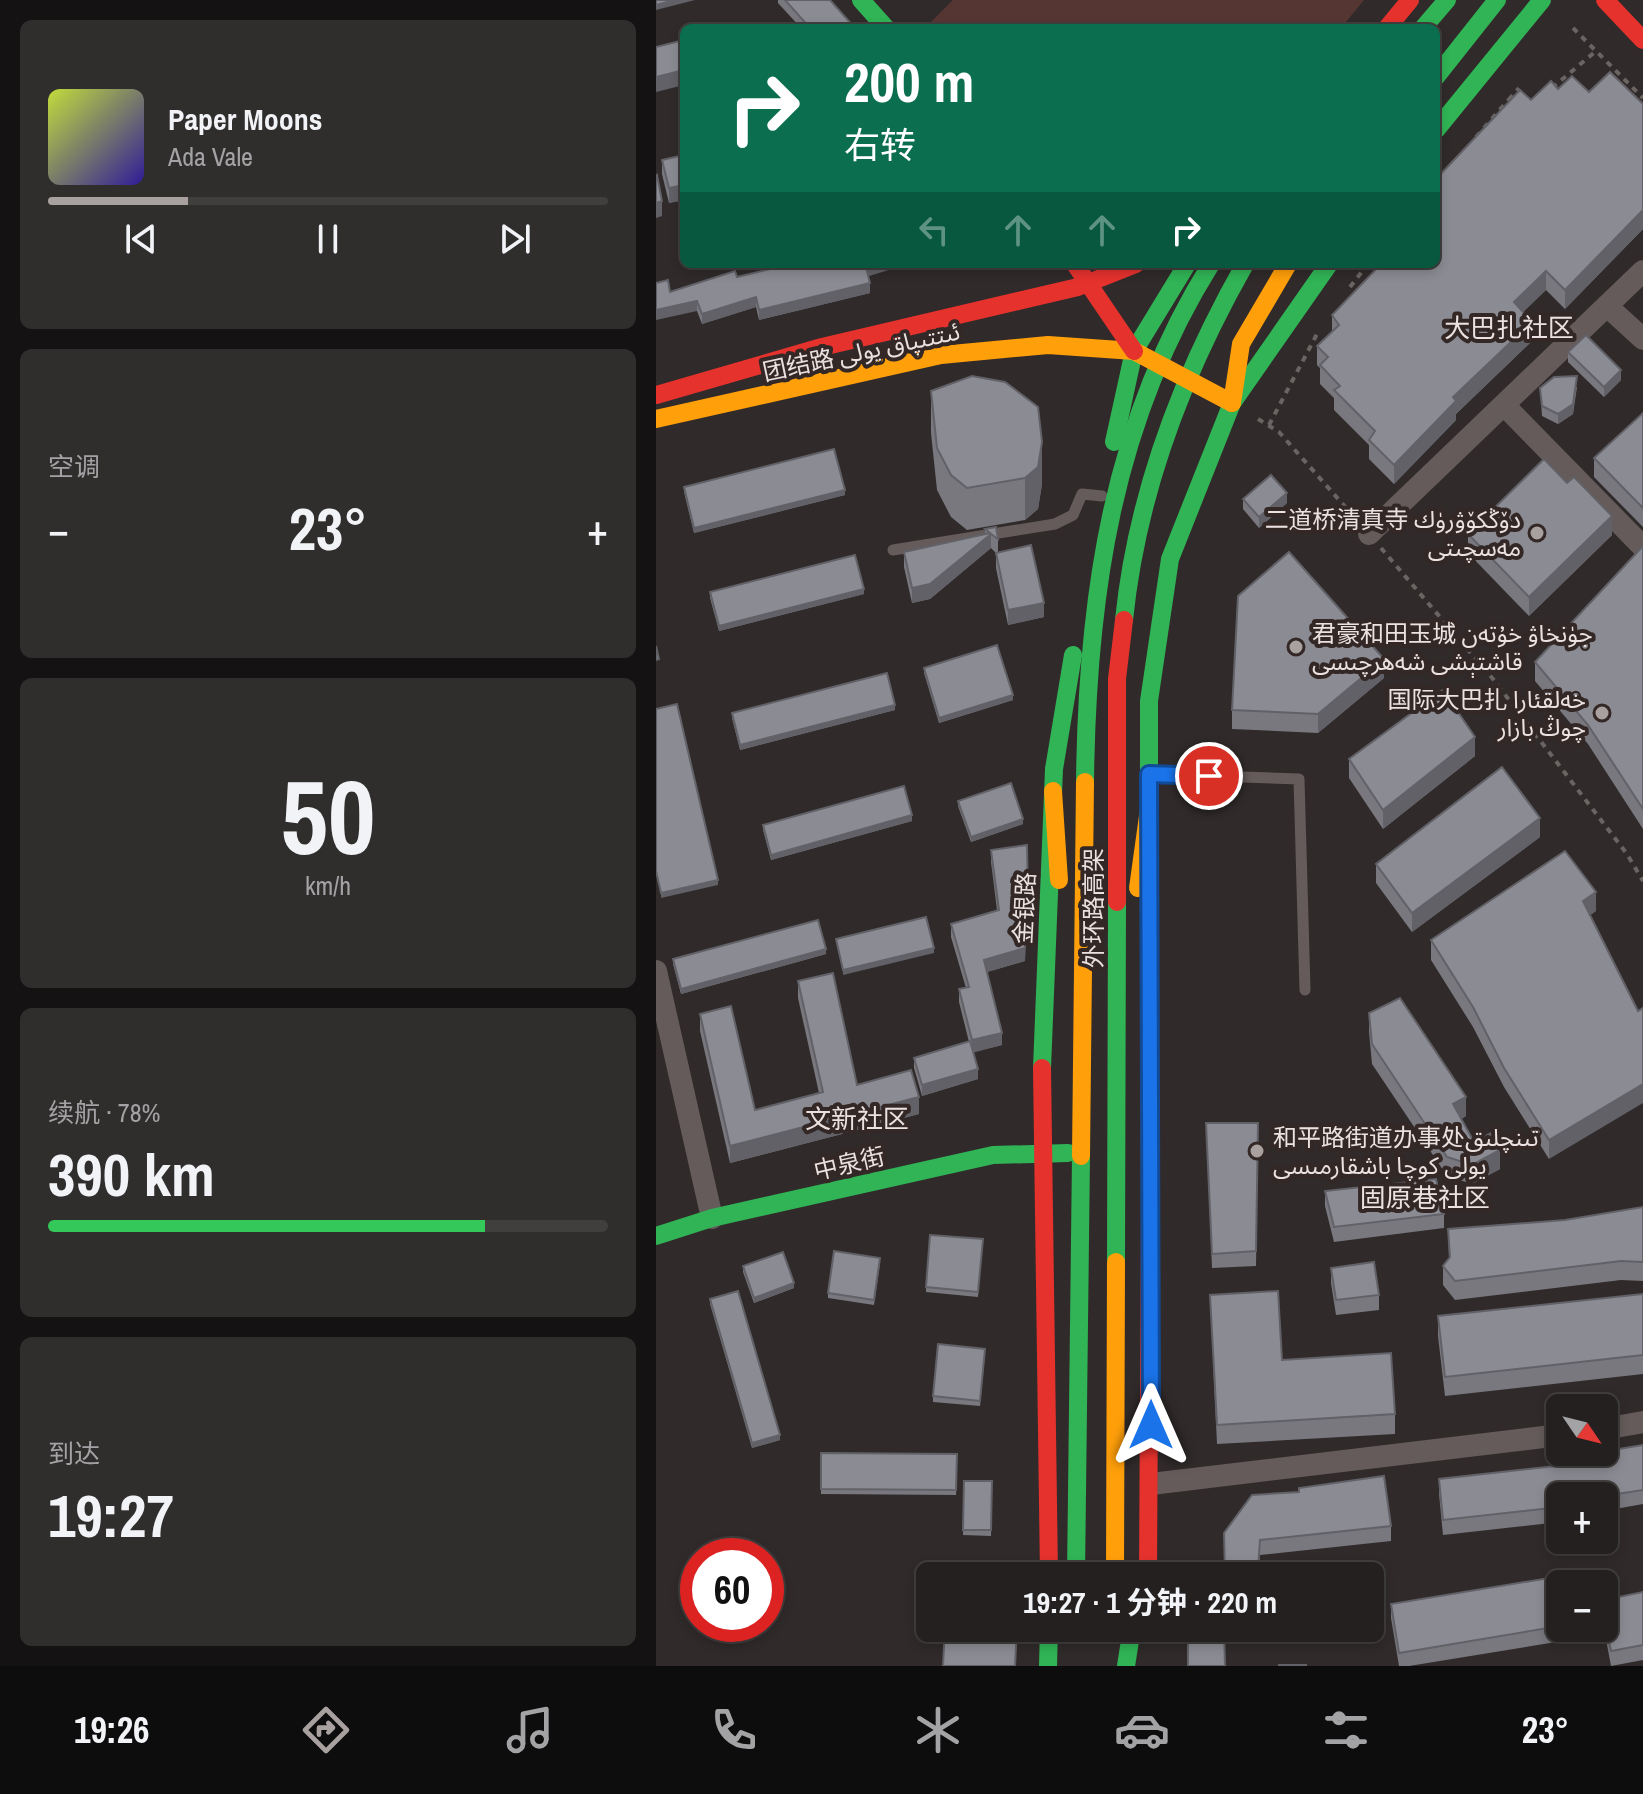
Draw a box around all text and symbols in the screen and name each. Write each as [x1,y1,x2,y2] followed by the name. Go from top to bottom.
[844,44,974,119] text: 200 m
[712,56,816,160] icon: right
[168,99,322,139] text: Paper Moons
[844,121,916,169] text: 右转
[168,139,253,174] text: Ada Vale
[912,208,956,252] icon: left
[996,208,1040,252] icon: ahead
[1080,208,1124,252] icon: ahead
[1164,208,1208,252] icon: right
[119,217,163,261] icon: previous
[306,217,350,261] icon: pause
[493,217,537,261] icon: next
[1444,310,1574,345] district label: 大巴扎社区
[760,314,963,388] street label: 团结路 ئىتتىپاق يولى
[48,449,100,484] text: 空调
[289,488,367,569] text: 23°
[48,499,69,559] text: −
[587,499,608,559] text: +
[1264,503,1521,563] place label: 二道桥清真寺 دۆڭكۆۋرۈك مەسچىتى
[1528,524,1546,542] marker: 二道桥清真寺 دۆڭكۆۋرۈك مەسچىتى
[1312,617,1593,678] place label: 君豪和田玉城 جۈنخاۋ خۇتەن قاشتېشى شەھرچىسى
[1287,638,1305,656] marker: 君豪和田玉城 جۈنخاۋ خۇتەن قاشتېشى شەھرچىسى
[1387,683,1586,743] place label: 国际大巴扎 خەلقئارا چوڭ بازار
[1593,704,1611,722] marker: 国际大巴扎 خەلقئارا چوڭ بازار
[1175,742,1243,810] pin
[281,746,375,886] text: 50
[1187,754,1231,798] icon: arrive
[1077,848,1109,968] street label: 外环路高架
[305,868,351,903] text: km/h
[1006,871,1042,945] street label: 金银路
[48,1095,160,1130] text: 续航 · 78%
[805,1101,909,1136] district label: 文新社区
[1273,1121,1539,1181] place label: 和平路街道办事处تىنچلىق يولى كوچا باشقارمىسى
[48,1134,215,1215] text: 390 km
[810,1139,888,1187] street label: 中泉街
[1248,1142,1266,1160] marker: 和平路街道办事处تىنچلىق يولى كوچا باشقارمىسى
[1360,1180,1490,1215] district label: 固原巷社区
[1109,1383,1193,1467] position arrow
[1546,1394,1618,1466] north arrow
[1546,1394,1618,1642] map controls
[48,1436,100,1471] text: 到达
[48,1475,174,1556] text: 19:27
[1546,1482,1618,1554] button: +
[680,1538,784,1642] speed limit sign: 60
[1546,1570,1618,1642] button: −
[1023,1582,1277,1622] text: 19:27 · 1 分钟 · 220 m
[298,1702,354,1758] icon: directions
[502,1702,558,1758] icon: music
[706,1702,762,1758] icon: phone
[910,1702,966,1758] icon: climate
[1114,1702,1170,1758] icon: car
[1318,1702,1374,1758] icon: filters
[74,1706,150,1754] text: 19:26
[1522,1706,1569,1754] text: 23°

